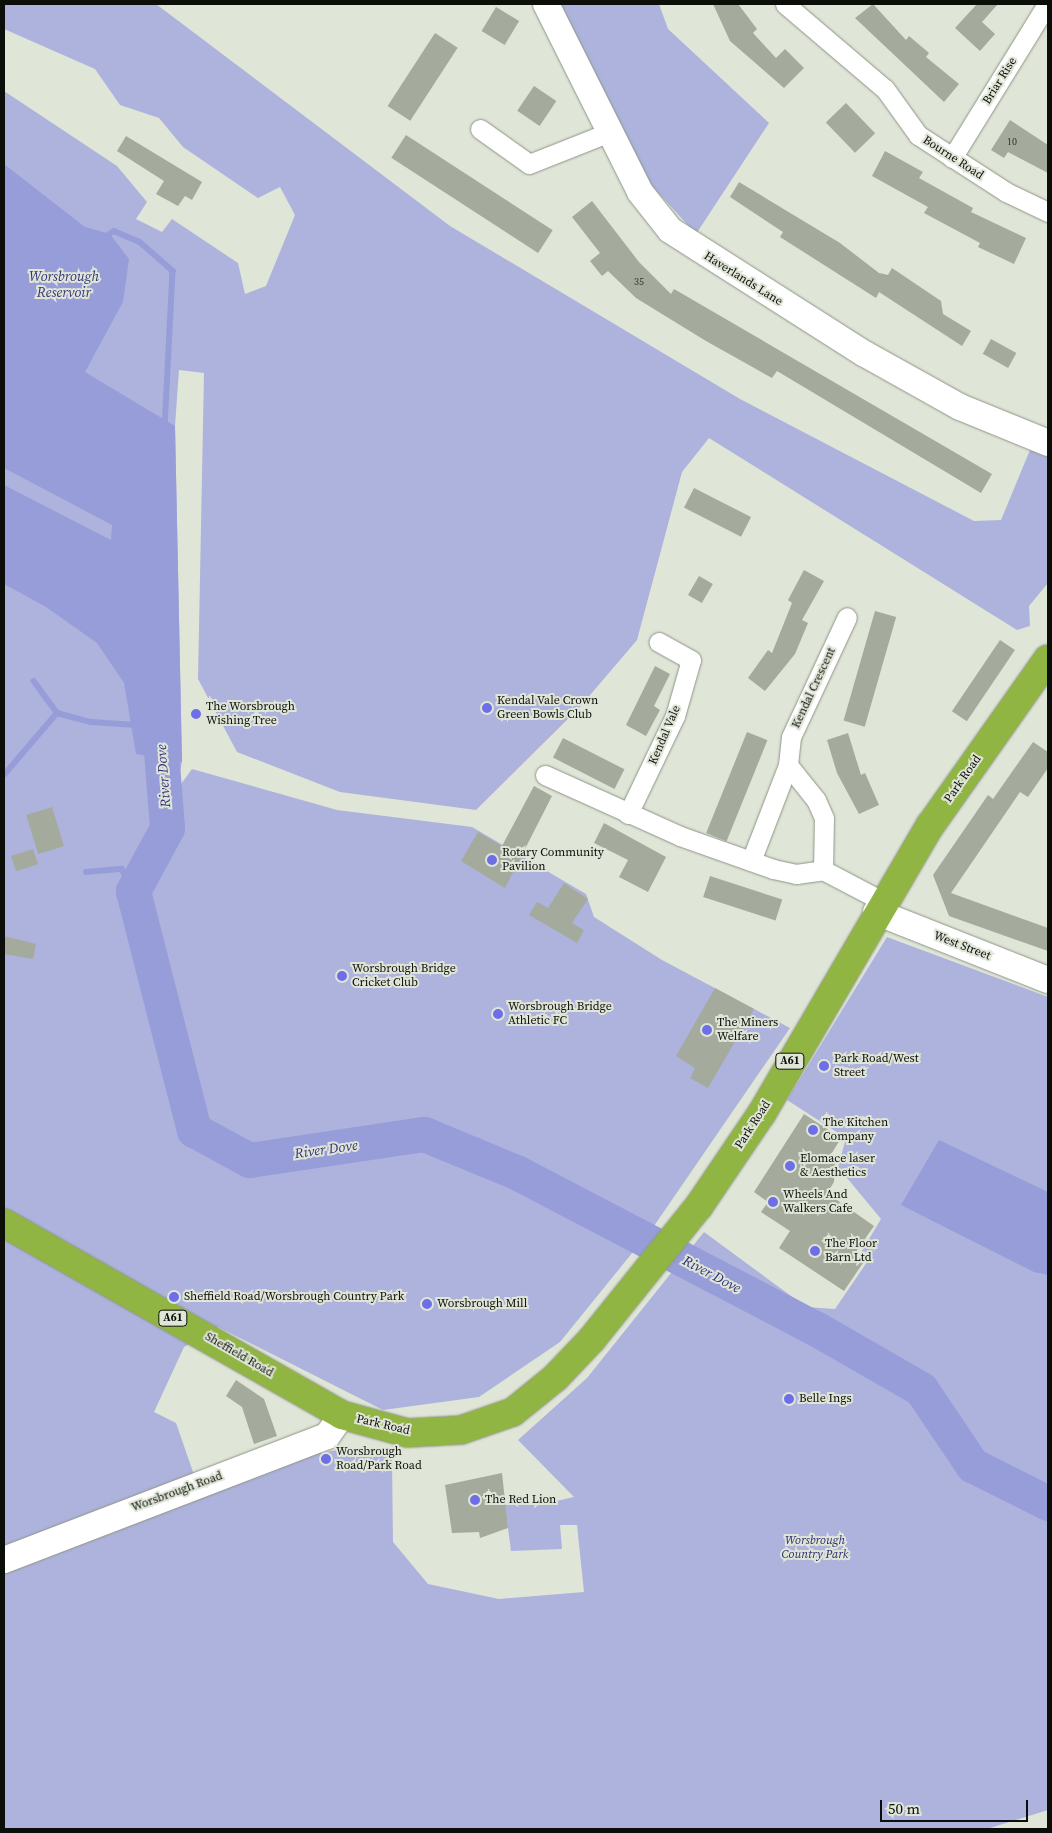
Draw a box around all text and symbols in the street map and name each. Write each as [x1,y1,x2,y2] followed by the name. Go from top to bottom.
[980,55,1020,107] street label: Briar Rise
[920,133,986,183] street label: Bourne Road
[1007,136,1017,148] house number: 10
[701,249,785,309] street label: Haverlands Lane
[29,268,99,300] water label: Worsbrough Reservoir
[634,276,644,288] house number: 35
[789,645,839,731] street label: Kendal Crescent
[497,694,599,722] place label: Kendal Vale Crown Green Bowls Club
[206,700,295,728] place label: The Worsbrough Wishing Tree
[481,702,493,714] marker: Kendal Vale Crown Green Bowls Club
[646,703,684,767] street label: Kendal Vale
[190,708,202,720] marker: The Worsbrough Wishing Tree
[152,744,174,808] water label: River Dove
[941,753,985,805] street label: Park Road
[502,846,604,874] place label: Rotary Community Pavilion
[486,854,498,866] marker: Rotary Community Pavilion
[932,929,992,963] street label: West Street
[352,962,456,990] place label: Worsbrough Bridge Cricket Club
[336,970,348,982] marker: Worsbrough Bridge Cricket Club
[508,1000,612,1028] place label: Worsbrough Bridge Athletic FC
[492,1008,504,1020] marker: Worsbrough Bridge Athletic FC
[717,1016,778,1044] place label: The Miners Welfare
[701,1024,713,1036] marker: The Miners Welfare
[775,1052,805,1070] road number: A61
[834,1052,919,1080] place label: Park Road/West Street
[818,1060,830,1072] marker: Park Road/West Street
[732,1098,774,1152] street label: Park Road
[823,1116,888,1144] place label: The Kitchen Company
[807,1124,819,1136] marker: The Kitchen Company
[293,1136,359,1162] water label: River Dove
[800,1152,875,1180] place label: Elomace laser & Aesthetics
[784,1160,796,1172] marker: Elomace laser & Aesthetics
[783,1188,853,1216] place label: Wheels And Walkers Cafe
[767,1196,779,1208] marker: Wheels And Walkers Cafe
[825,1237,877,1265] place label: The Floor Barn Ltd
[809,1245,821,1257] marker: The Floor Barn Ltd
[680,1252,744,1296] water label: River Dove
[184,1290,404,1304] place label: Sheffield Road/Worsbrough Country Park
[168,1291,180,1303] marker: Sheffield Road/Worsbrough Country Park
[437,1297,527,1311] place label: Worsbrough Mill
[421,1298,433,1310] marker: Worsbrough Mill
[158,1310,188,1326] road number: A61
[202,1330,276,1380] street label: Sheffield Road
[799,1392,852,1406] place label: Belle Ings
[783,1393,795,1405] marker: Belle Ings
[355,1412,411,1438] street label: Park Road
[336,1445,422,1473] place label: Worsbrough Road/Park Road
[320,1453,332,1465] marker: Worsbrough Road/Park Road
[129,1469,225,1515] street label: Worsbrough Road
[485,1493,556,1507] place label: The Red Lion
[469,1494,481,1506] marker: The Red Lion
[782,1534,848,1562] park label: Worsbrough Country Park
[882,1790,1030,1822] scale bar
[888,1798,920,1819] text: 50 m

